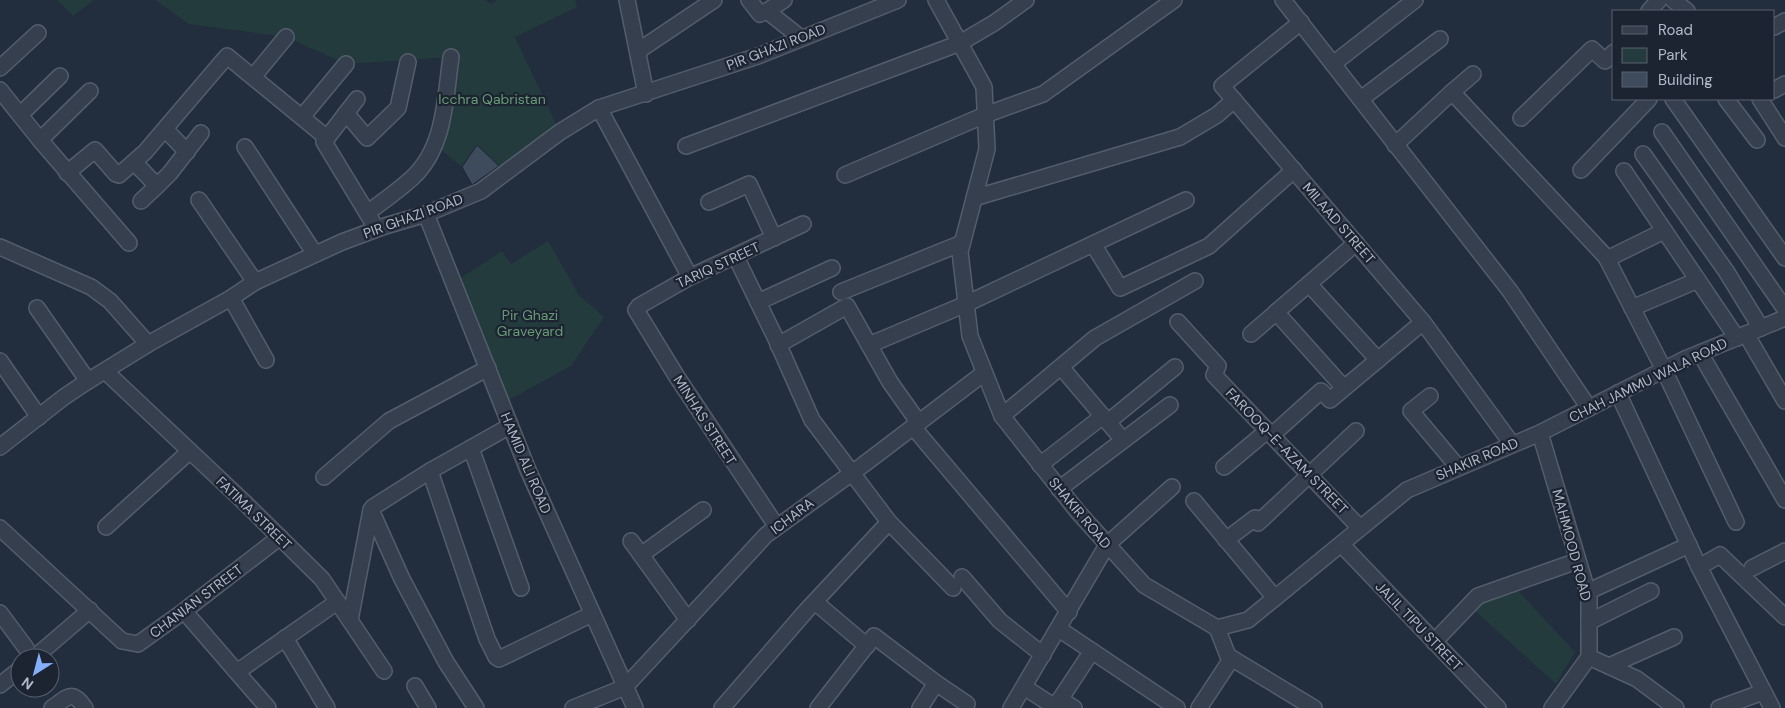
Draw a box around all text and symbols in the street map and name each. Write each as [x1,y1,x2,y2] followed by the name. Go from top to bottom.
[1612,10,1775,100] legend
[724,20,828,74] street label: PIR GHAZI ROAD
[1658,20,1693,40] text: Road
[1658,45,1688,65] text: Park
[1658,70,1713,90] text: Building
[438,90,546,108] park label: Icchra Qabristan
[1299,179,1379,268] street label: MILAAD STREET
[361,190,465,242] street label: PIR GHAZI ROAD
[673,238,763,292] street label: TARIQ STREET
[497,306,563,340] park label: Pir Ghazi Graveyard
[1566,334,1730,426] street label: CHAH JAMMU WALA ROAD
[669,372,741,468] street label: MINHAS STREET
[1222,384,1352,518] street label: FAROOQ-E-AZAM STREET
[497,410,555,516] street label: HAMID ALI ROAD
[1433,434,1521,484] street label: SHAKIR ROAD
[212,472,296,554] street label: FATIMA STREET
[1045,474,1115,552] street label: SHAKIR ROAD
[1548,487,1596,603] street label: MAHMOOD ROAD
[767,494,817,538] street label: ICHARA
[146,560,246,642] street label: CHANIAN STREET
[1372,577,1466,675] street label: JALIL TIPU STREET
[10,648,60,698] north arrow
[18,673,37,694] text: N

